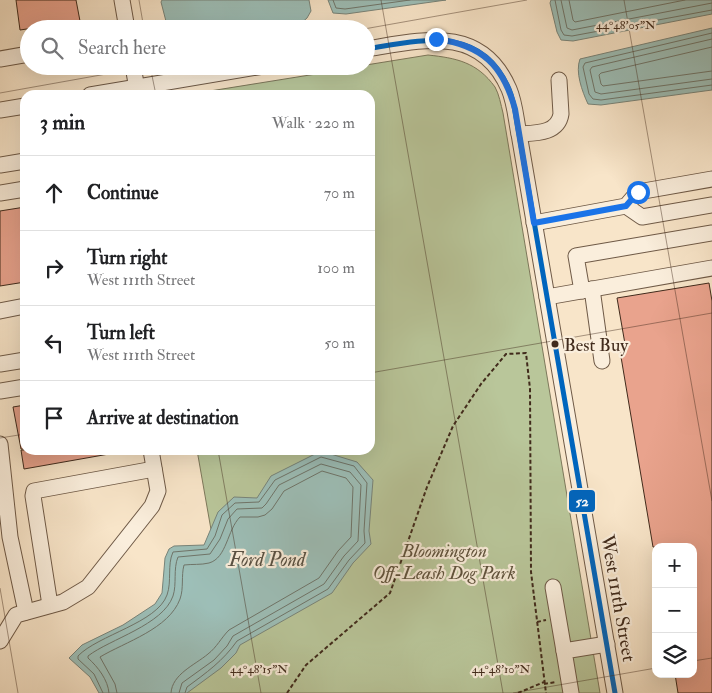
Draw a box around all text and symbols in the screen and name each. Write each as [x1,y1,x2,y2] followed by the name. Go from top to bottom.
[596,18,656,33] text: 44°48'05"N
[20,20,375,75] search box
[425,28,448,51] route end
[38,34,66,62] icon: search
[78,36,166,60] text: Search here
[40,109,85,136] text: 3 min
[272,113,355,133] text: Walk · 220 m
[40,179,68,207] icon: ahead
[87,181,158,205] text: Continue
[627,181,650,204] route start
[324,183,355,203] text: 70 m
[87,246,167,270] text: Turn right
[40,254,68,282] icon: right
[317,258,355,278] text: 100 m
[87,270,195,290] text: West 111th Street
[87,321,155,345] text: Turn left
[40,329,68,357] icon: left
[324,333,355,353] text: 50 m
[564,334,629,357] place label: Best Buy
[550,339,560,349] marker: Best Buy
[87,345,195,365] text: West 111th Street
[40,404,68,432] icon: arrive
[87,406,239,430] text: Arrive at destination
[568,489,596,513] line badge: 52
[575,493,589,510] text: 52
[595,532,641,664] street label: West 111th Street
[372,539,516,585] park label: Bloomington Off-Leash Dog Park
[652,543,697,678] map controls
[652,543,697,588] button: +
[228,547,307,572] water label: Ford Pond
[652,588,697,633] button: −
[652,633,697,678] button: layers
[230,662,288,677] text: 44°48'15"N
[472,662,531,677] text: 44°48'10"N

